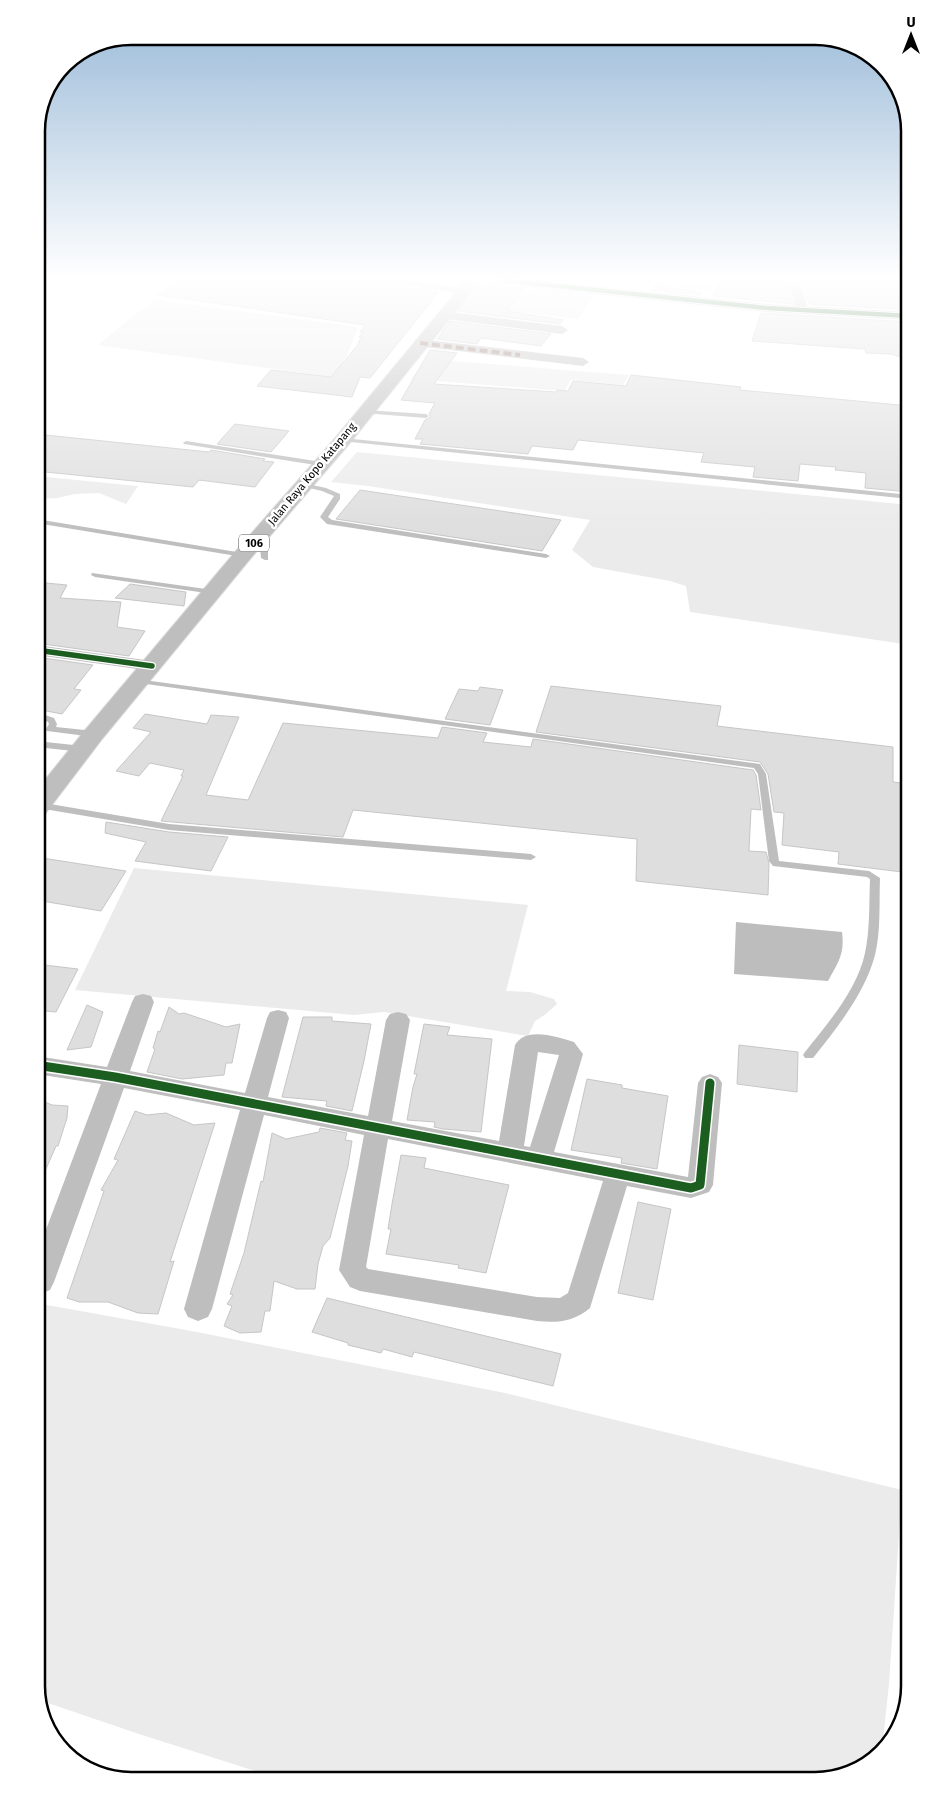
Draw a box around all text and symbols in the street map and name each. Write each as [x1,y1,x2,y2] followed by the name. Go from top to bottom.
[886,10,936,60] north arrow
[906,14,916,31] text: U
[265,420,359,528] street label: Jalan Raya Kopo Katapang
[239,534,269,552] road number: 106

